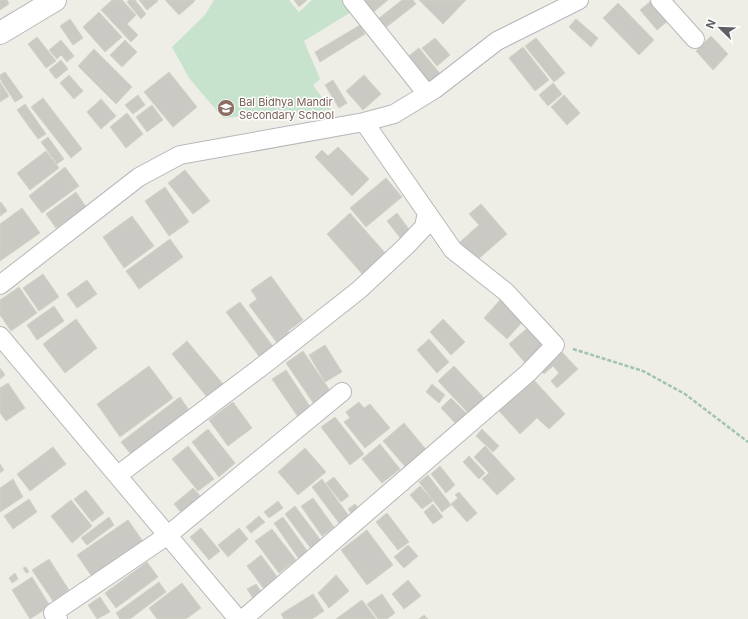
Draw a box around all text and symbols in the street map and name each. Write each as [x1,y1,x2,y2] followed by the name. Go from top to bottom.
[700,8,740,48] north arrow
[703,17,719,31] text: N
[239,95,334,122] place label: Bal Bidhya Mandir Secondary School
[216,98,236,118] school or university icon: Bal Bidhya Mandir Secondary School

